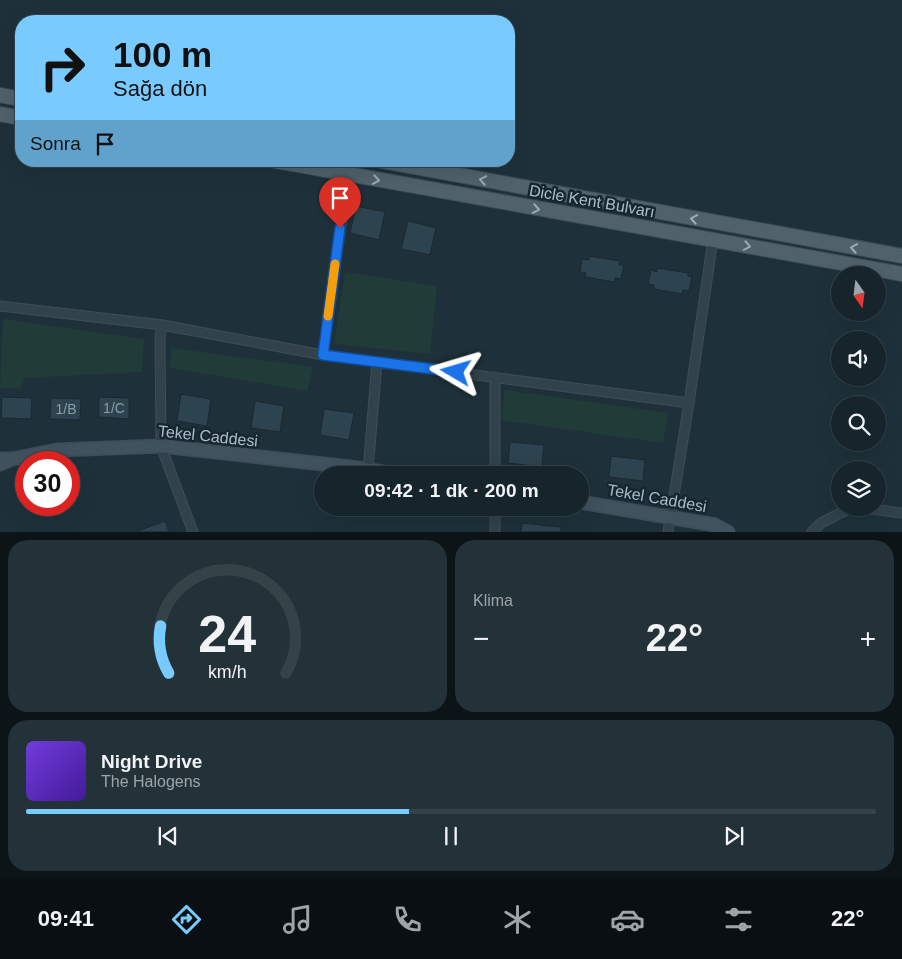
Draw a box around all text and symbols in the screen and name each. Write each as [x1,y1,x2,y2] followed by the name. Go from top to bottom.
[30,35,95,100] icon: right
[113,35,212,74] text: 100 m
[113,76,207,101] text: Sağa dön
[91,130,119,158] icon: arrive
[30,133,81,154] text: Sonra
[371,174,380,185] one-way arrow
[478,175,487,186] one-way arrow
[319,177,361,228] pin
[528,182,656,220] street label: Dicle Kent Bulvarı
[326,184,354,212] icon: arrive
[531,203,540,213] one-way arrow
[690,214,698,225] one-way arrow
[743,240,752,251] one-way arrow
[850,244,858,254] one-way arrow
[831,266,886,321] north arrow
[831,266,886,516] map controls
[831,331,886,386] button: sound
[429,345,481,397] position arrow
[831,396,886,451] button: search
[103,400,125,416] house number: 1/C
[55,401,77,417] house number: 1/B
[157,422,259,450] street label: Tekel Caddesi
[15,451,80,516] speed limit sign: 30
[831,461,886,516] button: layers
[364,480,539,501] text: 09:42 · 1 dk · 200 m
[606,481,708,515] street label: Tekel Caddesi
[473,592,513,609] text: Klima
[199,605,256,663] text: 24
[646,617,703,659] text: 22°
[473,623,489,654] text: −
[860,623,876,654] text: +
[208,662,247,682] text: km/h
[101,751,202,772] text: Night Drive
[101,773,201,790] text: The Halogens
[154,822,182,850] icon: previous
[437,822,465,850] icon: pause
[720,822,748,850] icon: next
[169,902,204,937] icon: directions
[280,902,315,937] icon: music
[390,902,425,937] icon: phone
[500,902,535,937] icon: climate
[610,902,645,937] icon: car
[721,902,756,937] icon: filters
[38,906,94,931] text: 09:41
[831,906,864,931] text: 22°

